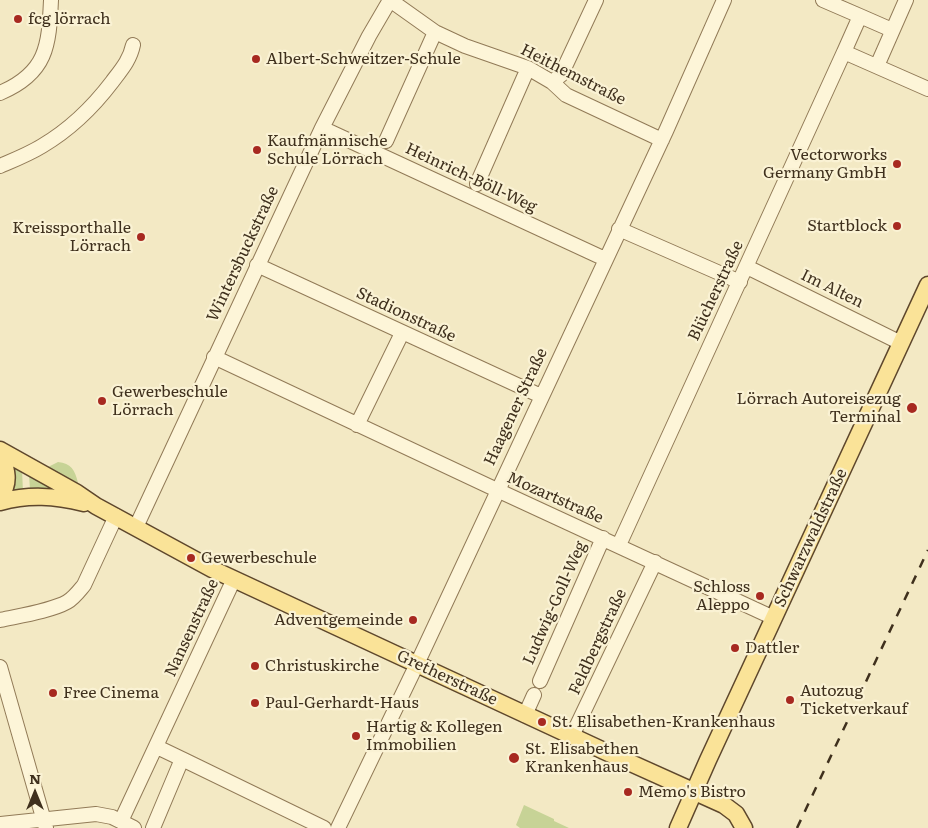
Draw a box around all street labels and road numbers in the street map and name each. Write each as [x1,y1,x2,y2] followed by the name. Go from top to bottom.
[517,40,629,110] street label: Heithemstraße
[402,139,540,217] street label: Heinrich-Böll-Weg
[203,183,283,325] street label: Wintersbuckstraße
[684,238,748,344] street label: Blücherstraße
[798,266,866,312] street label: Im Alten
[353,284,459,346] street label: Stadionstraße
[480,345,552,469] street label: Haagener Straße
[770,466,852,610] street label: Schwarzwaldstraße
[504,468,606,528] street label: Mozartstraße
[519,538,591,668] street label: Ludwig-Goll-Weg
[161,576,223,680] street label: Nansenstraße
[565,586,631,698] street label: Feldbergstraße
[394,646,500,710] street label: Gretherstraße

